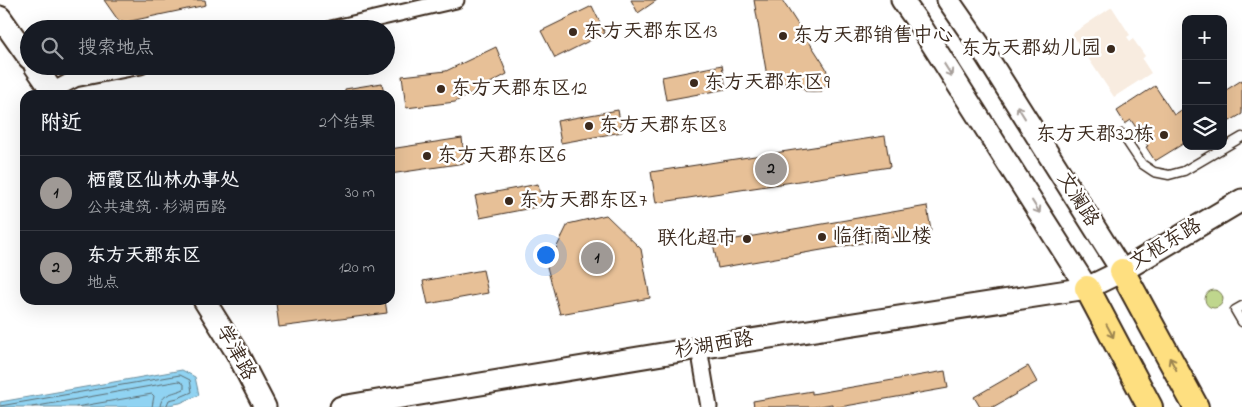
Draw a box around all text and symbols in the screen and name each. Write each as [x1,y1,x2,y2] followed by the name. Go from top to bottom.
[1182,15,1227,150] map controls
[1182,15,1227,60] button: +
[583,18,718,47] place label: 东方天郡东区13
[20,20,395,75] search box
[793,22,953,51] place label: 东方天郡销售中心
[567,26,579,38] marker: 东方天郡东区13
[777,30,789,42] marker: 东方天郡销售中心
[38,34,66,62] icon: search
[78,35,154,62] text: 搜索地点
[961,35,1101,64] place label: 东方天郡幼儿园
[1105,43,1117,55] marker: 东方天郡幼儿园
[1182,60,1227,105] button: −
[944,62,954,76] one-way arrow
[704,69,830,98] place label: 东方天郡东区9
[451,75,587,104] place label: 东方天郡东区12
[688,77,700,89] marker: 东方天郡东区9
[435,83,447,95] marker: 东方天郡东区12
[1016,105,1026,119] one-way arrow
[1182,105,1227,150] button: layers
[40,109,82,139] text: 附近
[319,111,375,135] text: 2个结果
[599,112,727,141] place label: 东方天郡东区8
[583,120,595,132] marker: 东方天郡东区8
[1036,121,1154,150] place label: 东方天郡32栋
[1158,129,1170,141] marker: 东方天郡32栋
[437,142,566,171] place label: 东方天郡东区6
[421,150,433,162] marker: 东方天郡东区6
[755,150,787,188] pin: 2
[1049,167,1106,234] street label: 文澜路
[87,168,239,195] text: 栖霞区仙林办事处
[53,181,59,205] text: 1
[345,181,375,205] text: 30 m
[519,187,647,216] place label: 东方天郡东区7
[503,195,515,207] marker: 东方天郡东区7
[87,196,226,220] text: 公共建筑 · 杉湖西路
[1031,199,1041,213] one-way arrow
[1124,211,1209,278] street label: 文枢东路
[832,223,932,252] place label: 临街商业楼
[657,225,737,254] place label: 联化超市
[816,231,828,243] marker: 临街商业楼
[741,233,753,245] marker: 联化超市
[581,239,613,277] pin: 1
[533,242,559,268] your location
[87,243,201,270] text: 东方天郡东区
[52,256,60,280] text: 2
[339,256,375,280] text: 120 m
[87,271,119,295] text: 地点
[208,320,263,387] street label: 学津路
[1106,323,1115,338] one-way arrow
[672,325,757,367] street label: 杉湖西路
[1168,357,1178,372] one-way arrow

